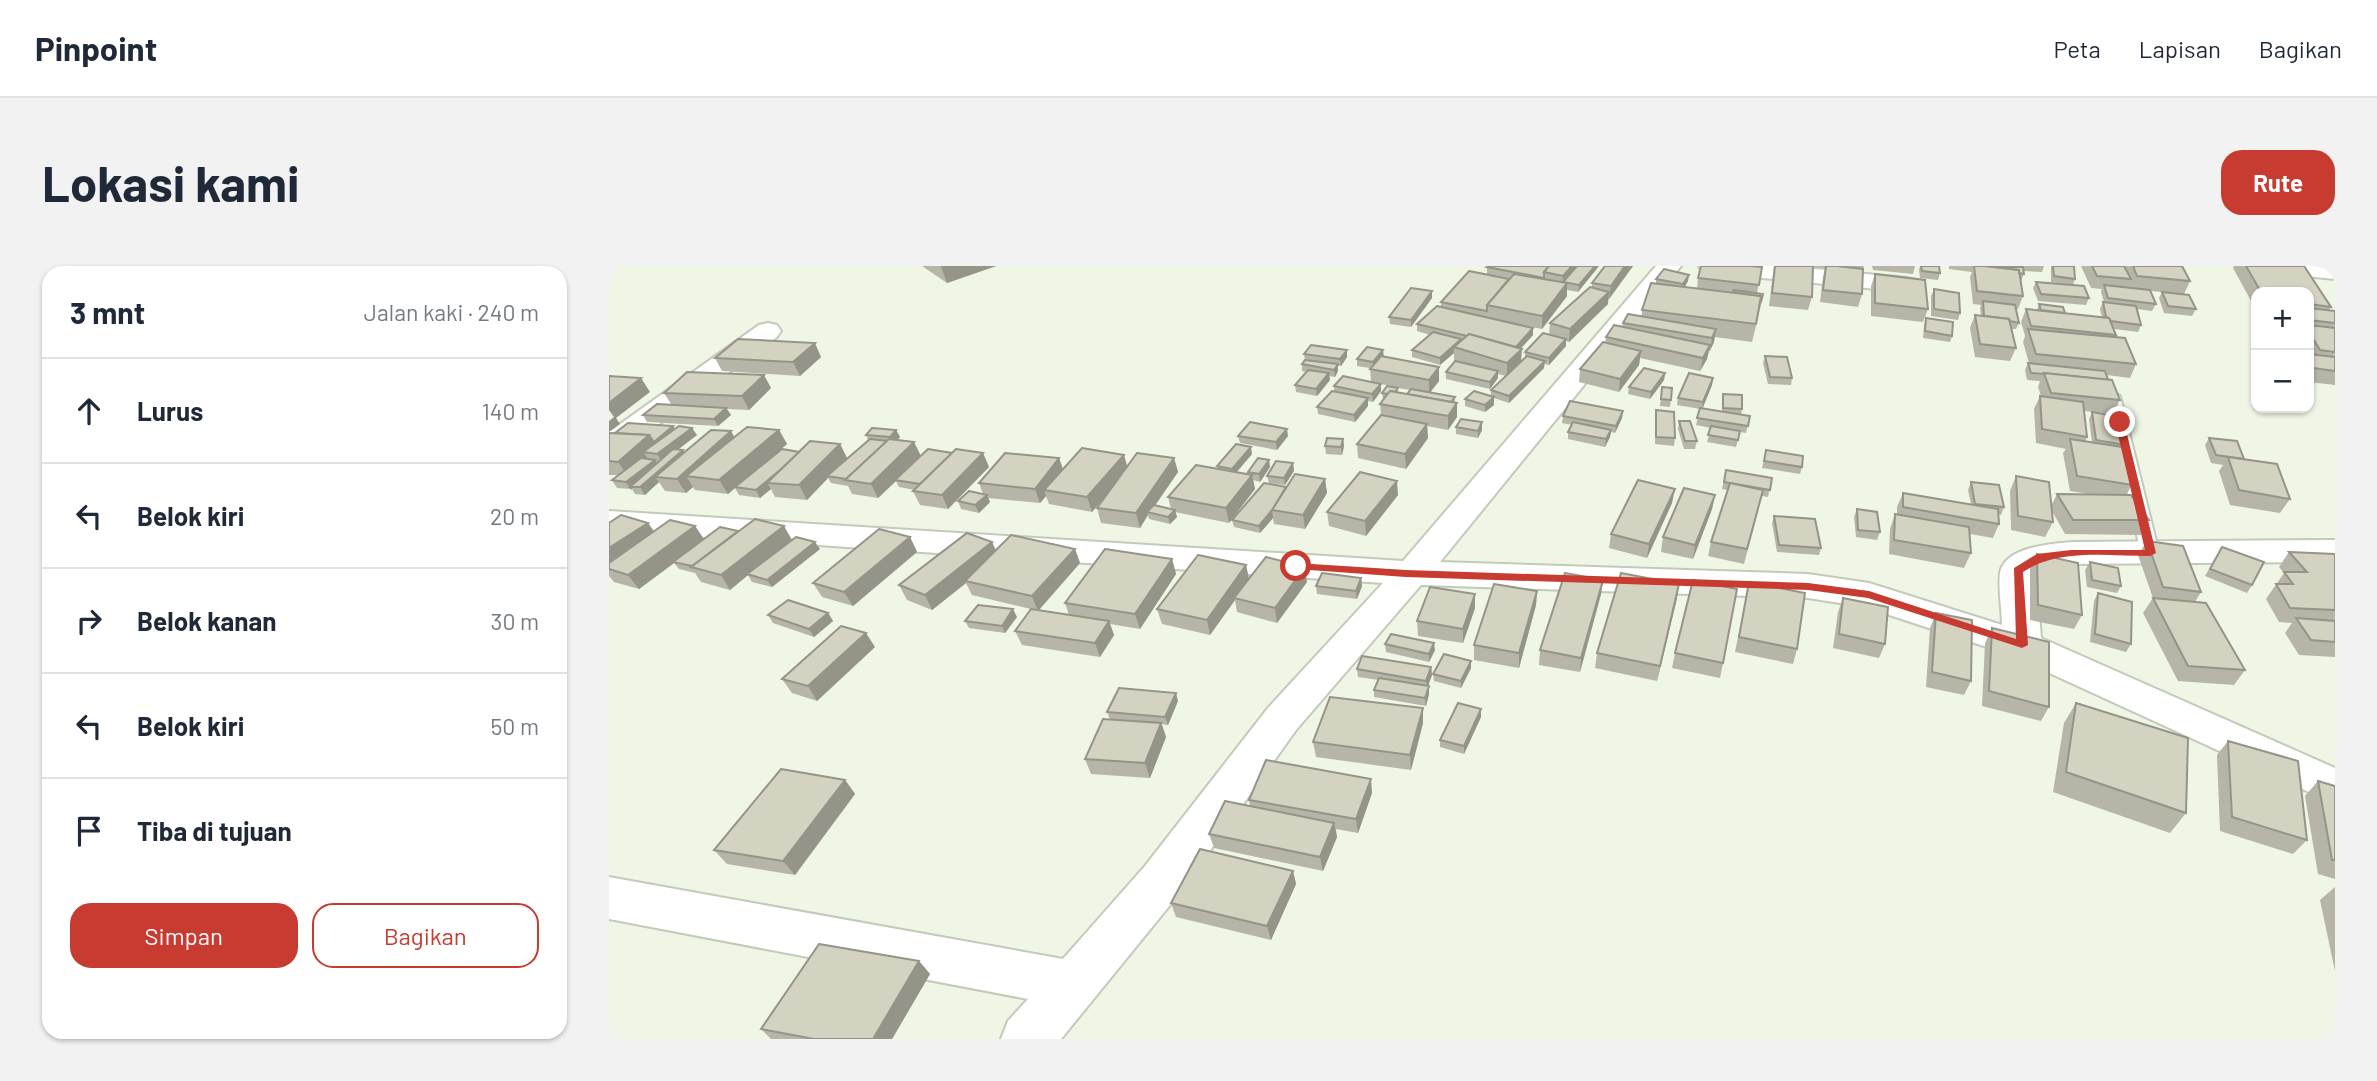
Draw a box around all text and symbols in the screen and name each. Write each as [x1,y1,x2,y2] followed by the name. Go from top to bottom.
[35,28,157,68] text: Pinpoint
[2053,34,2101,63] text: Peta
[2139,34,2221,63] text: Lapisan
[2259,34,2342,63] text: Bagikan
[2221,150,2335,215] button: Rute
[42,153,299,212] text: Lokasi kami
[2251,287,2314,413] map controls
[2251,287,2314,350] button: +
[70,294,145,330] text: 3 mnt
[364,298,539,326] text: Jalan kaki · 240 m
[2251,350,2314,413] button: −
[70,392,108,430] icon: ahead
[137,395,203,426] text: Lurus
[482,397,539,425] text: 140 m
[2104,406,2135,437] route end
[70,497,108,535] icon: left
[137,500,244,531] text: Belok kiri
[490,502,539,530] text: 20 m
[1280,550,1311,581] route start
[70,602,108,640] icon: right
[137,605,276,636] text: Belok kanan
[491,607,539,635] text: 30 m
[70,707,108,745] icon: left
[137,710,244,741] text: Belok kiri
[491,712,539,740] text: 50 m
[70,812,108,850] icon: arrive
[137,815,292,846] text: Tiba di tujuan
[70,903,298,968] button: Simpan
[312,903,539,968] button: Bagikan

